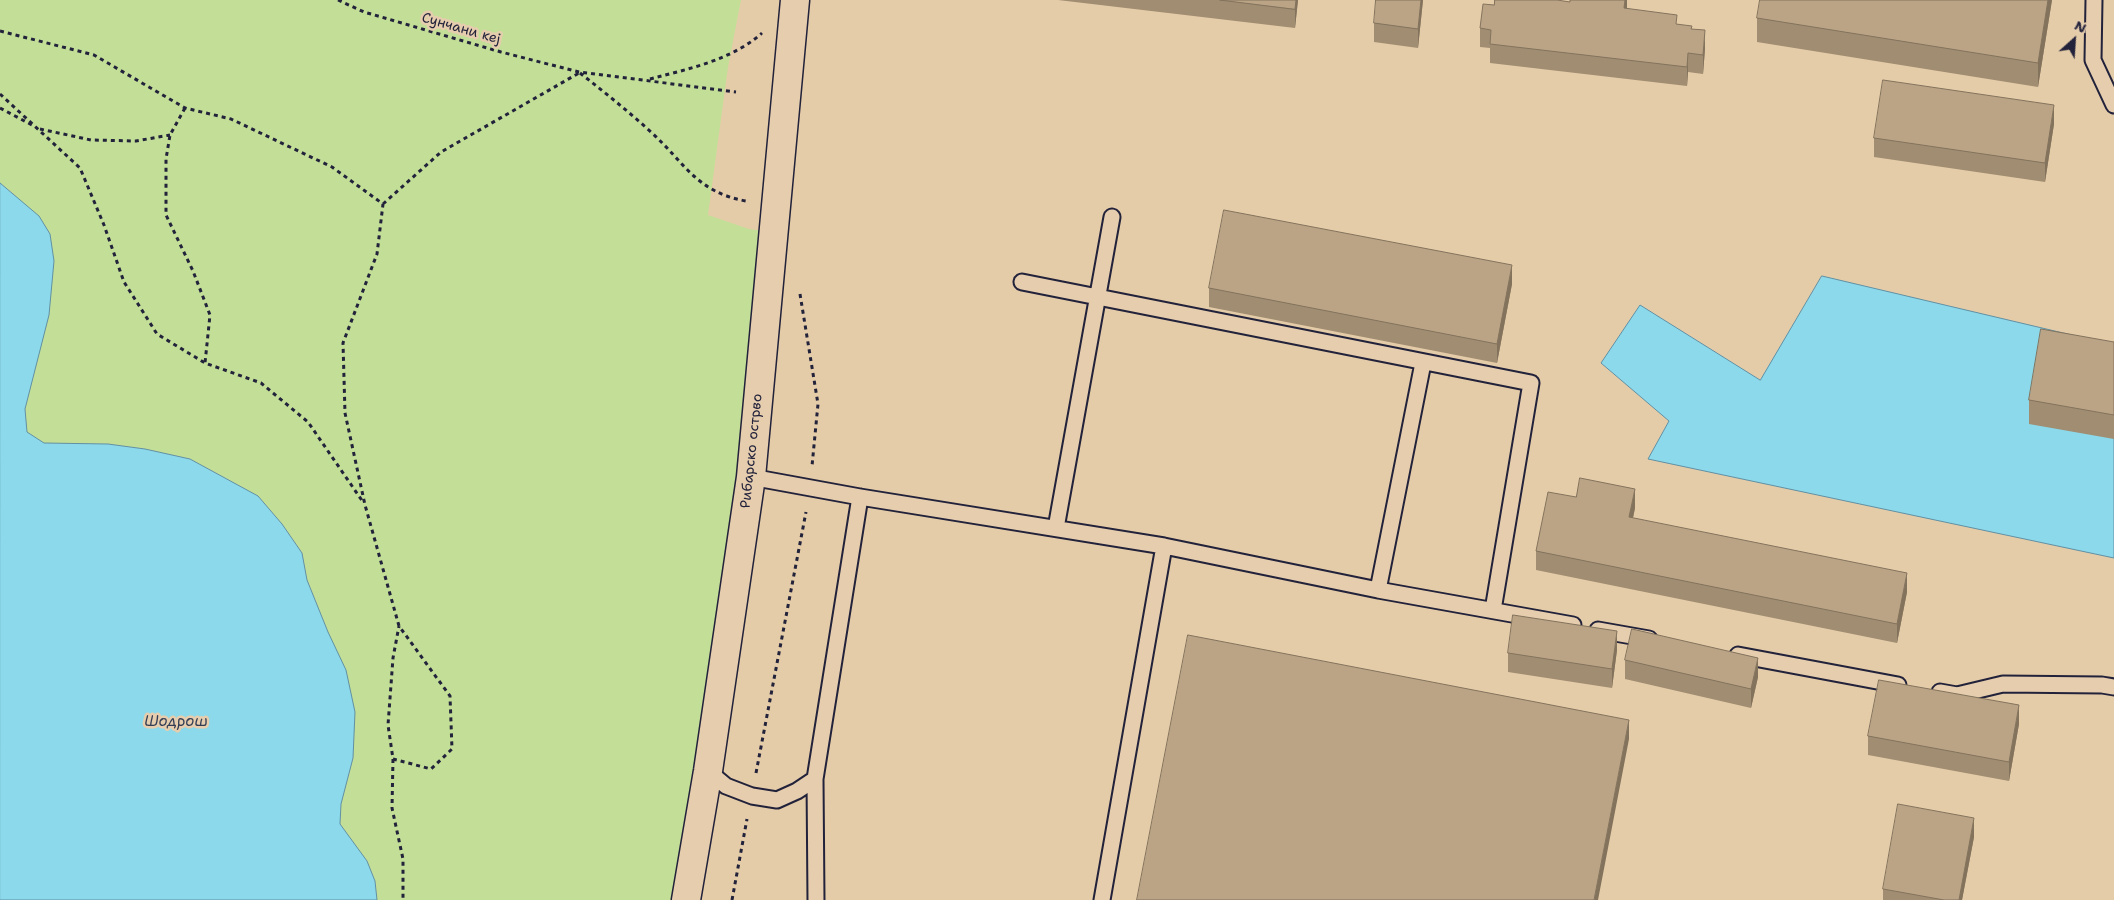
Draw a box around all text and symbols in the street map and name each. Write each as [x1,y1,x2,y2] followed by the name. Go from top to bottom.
[420,10,502,48] street label: Сунчани кеј
[2049,15,2099,65] north arrow
[2072,16,2090,37] text: N
[738,393,766,509] street label: Рибарско острво
[144,713,208,731] water label: Шодрош

